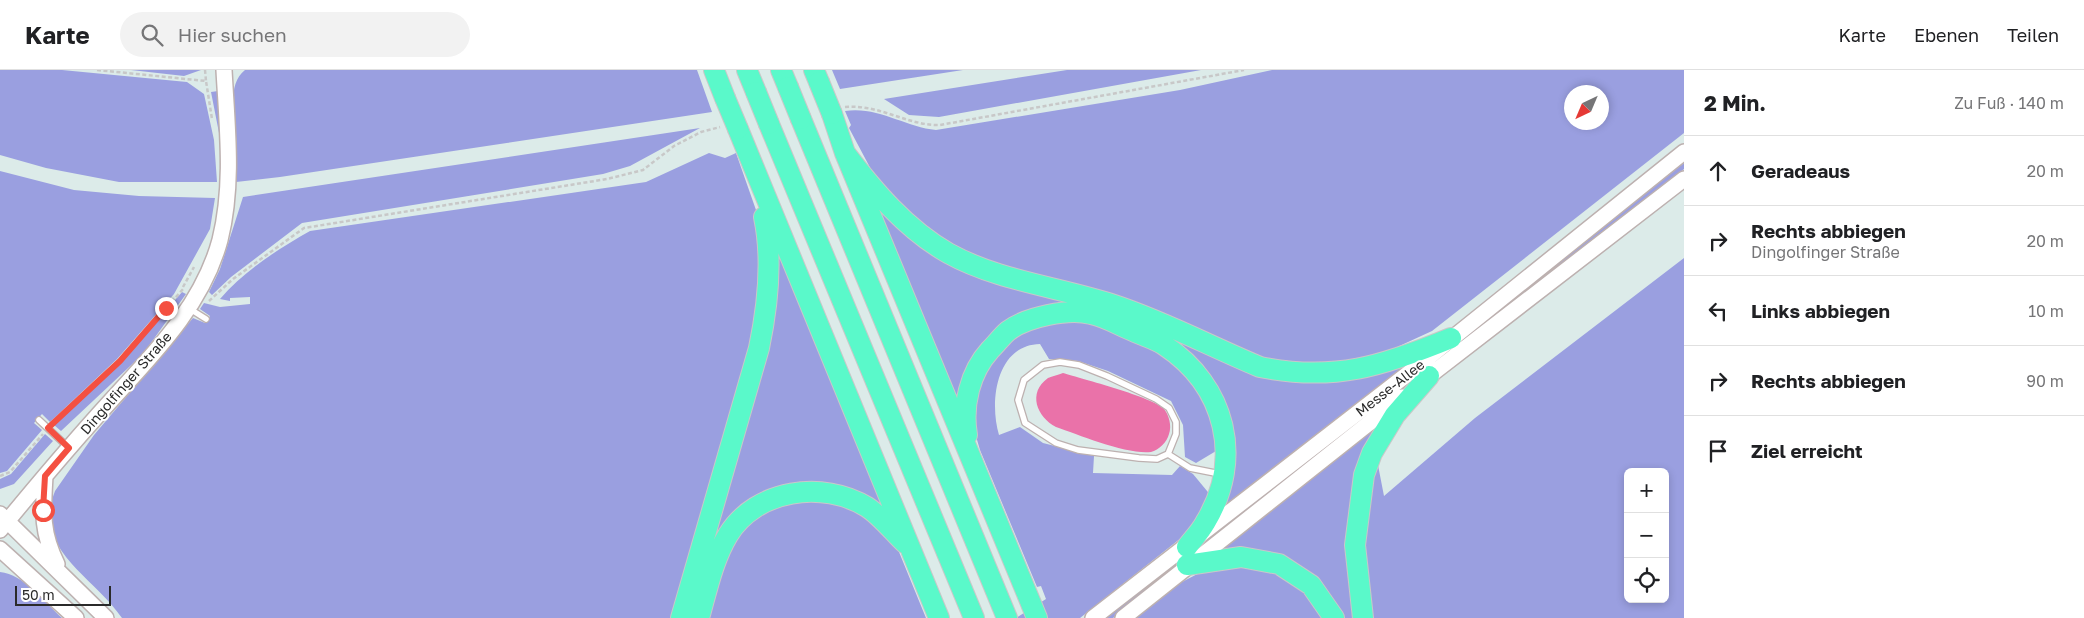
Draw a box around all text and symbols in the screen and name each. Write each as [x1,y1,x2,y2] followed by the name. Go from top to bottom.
[120,12,470,57] search box
[25,20,90,49] text: Karte
[138,21,166,49] icon: search
[178,23,287,46] text: Hier suchen
[1839,24,1886,46] text: Karte
[1914,24,1979,46] text: Ebenen
[2007,24,2059,46] text: Teilen
[1564,85,1609,130] north arrow
[1704,90,1766,116] text: 2 Min.
[1954,93,2064,113] text: Zu Fuß · 140 m
[1704,157,1732,185] icon: ahead
[1751,159,1850,182] text: Geradeaus
[2027,161,2064,181] text: 20 m
[1751,219,1906,242] text: Rechts abbiegen
[1704,227,1732,255] icon: right
[2027,231,2064,251] text: 20 m
[1751,242,1900,262] text: Dingolfinger Straße
[155,297,178,320] route end
[1704,297,1732,325] icon: left
[1751,299,1890,322] text: Links abbiegen
[2028,301,2064,321] text: 10 m
[76,328,175,437] street label: Dingolfinger Straße
[1352,355,1427,420] street label: Messe-Allee
[1704,367,1732,395] icon: right
[1751,369,1906,392] text: Rechts abbiegen
[2026,371,2064,391] text: 90 m
[1704,437,1732,465] icon: arrive
[1751,439,1863,462] text: Ziel erreicht
[1624,468,1669,603] map controls
[1624,468,1669,513] button: +
[32,499,55,522] route start
[1624,513,1669,558] button: −
[1624,558,1669,603] button: locate
[15,583,111,606] scale bar
[22,586,55,603] text: 50 m

